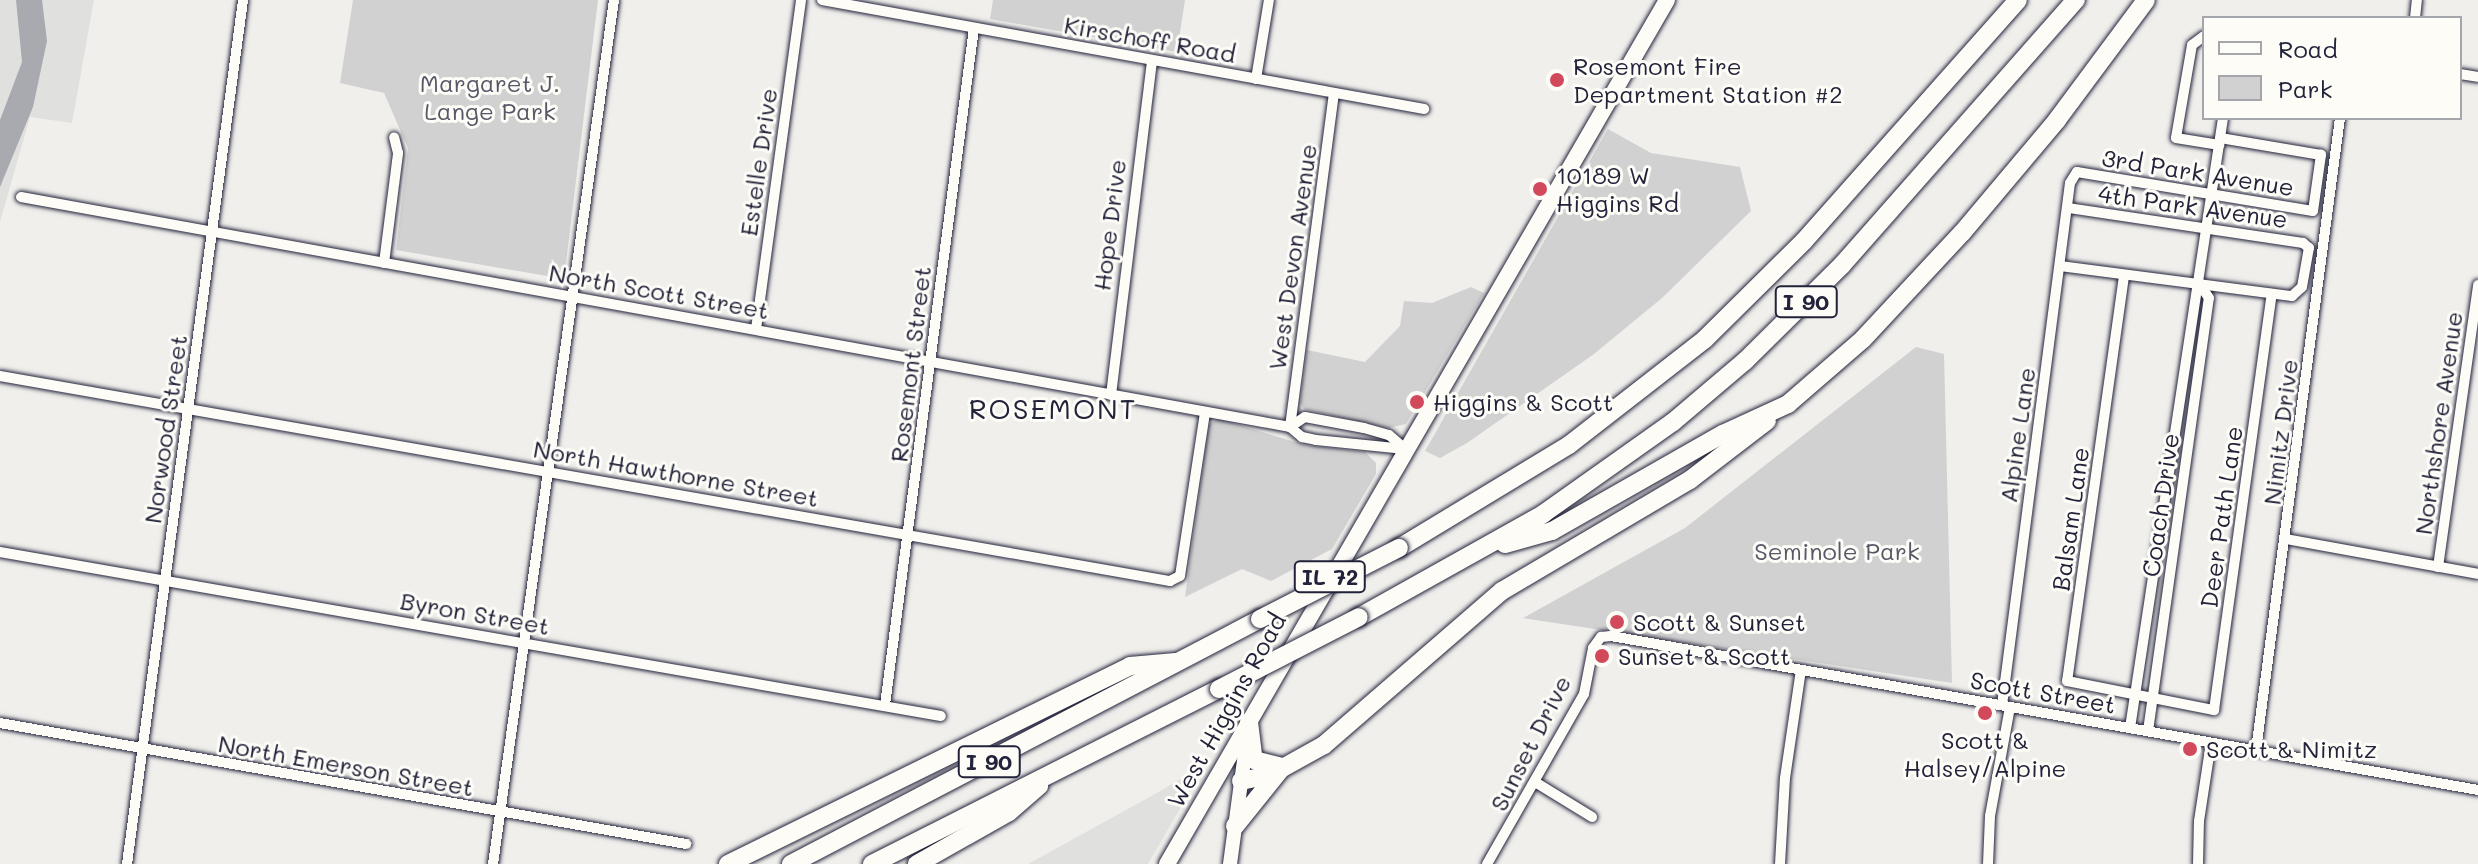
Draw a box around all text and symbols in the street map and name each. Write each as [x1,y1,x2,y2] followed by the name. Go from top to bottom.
[1062,10,1238,68] street label: Kirschoff Road
[2202,16,2462,120] legend
[2278,33,2338,64] text: Road
[1573,52,1842,108] place label: Rosemont Fire Department Station #2
[420,69,560,125] park label: Margaret J. Lange Park
[1548,71,1566,89] marker: Rosemont Fire Department Station #2
[2278,73,2332,104] text: Park
[733,86,783,238] street label: Estelle Drive
[1262,142,1322,372] street label: West Devon Avenue
[2100,143,2296,201] street label: 3rd Park Avenue
[1087,158,1131,292] street label: Hope Drive
[1556,161,1679,217] place label: 10189 W Higgins Rd
[2096,178,2290,234] street label: 4th Park Avenue
[1531,180,1549,198] marker: 10189 W Higgins Rd
[547,257,771,325] street label: North Scott Street
[884,264,936,464] street label: Rosemont Street
[1774,284,1838,320] road number: I 90
[2408,310,2468,536] street label: Northshore Avenue
[137,333,193,525] street label: Norwood Street
[2257,358,2303,506] street label: Nimitz Drive
[1993,365,2041,505] street label: Alpine Lane
[1433,388,1613,416] place label: Higgins & Scott
[969,391,1137,425] district label: ROSEMONT
[1408,393,1426,411] marker: Higgins & Scott
[2194,424,2248,610] street label: Deer Path Lane
[2136,431,2184,579] street label: Coach Drive
[531,434,821,512] street label: North Hawthorne Street
[2046,445,2094,593] street label: Balsam Lane
[1754,537,1920,565] park label: Seminole Park
[1292,559,1368,595] road number: IL 72
[398,586,552,640] street label: Byron Street
[1161,608,1291,812] street label: West Higgins Road
[1633,608,1806,636] place label: Scott & Sunset
[1608,613,1626,631] marker: Scott & Sunset
[1618,642,1791,670] place label: Sunset & Scott
[1593,647,1611,665] marker: Sunset & Scott
[1968,665,2118,719] street label: Scott Street
[1484,670,1576,816] street label: Sunset Drive
[1976,704,1994,722] marker: Scott & Halsey/Alpine
[1904,726,2066,782] place label: Scott & Halsey/Alpine
[216,728,476,802] street label: North Emerson Street
[2206,735,2377,763] place label: Scott & Nimitz
[2181,740,2199,758] marker: Scott & Nimitz
[957,744,1021,780] road number: I 90

